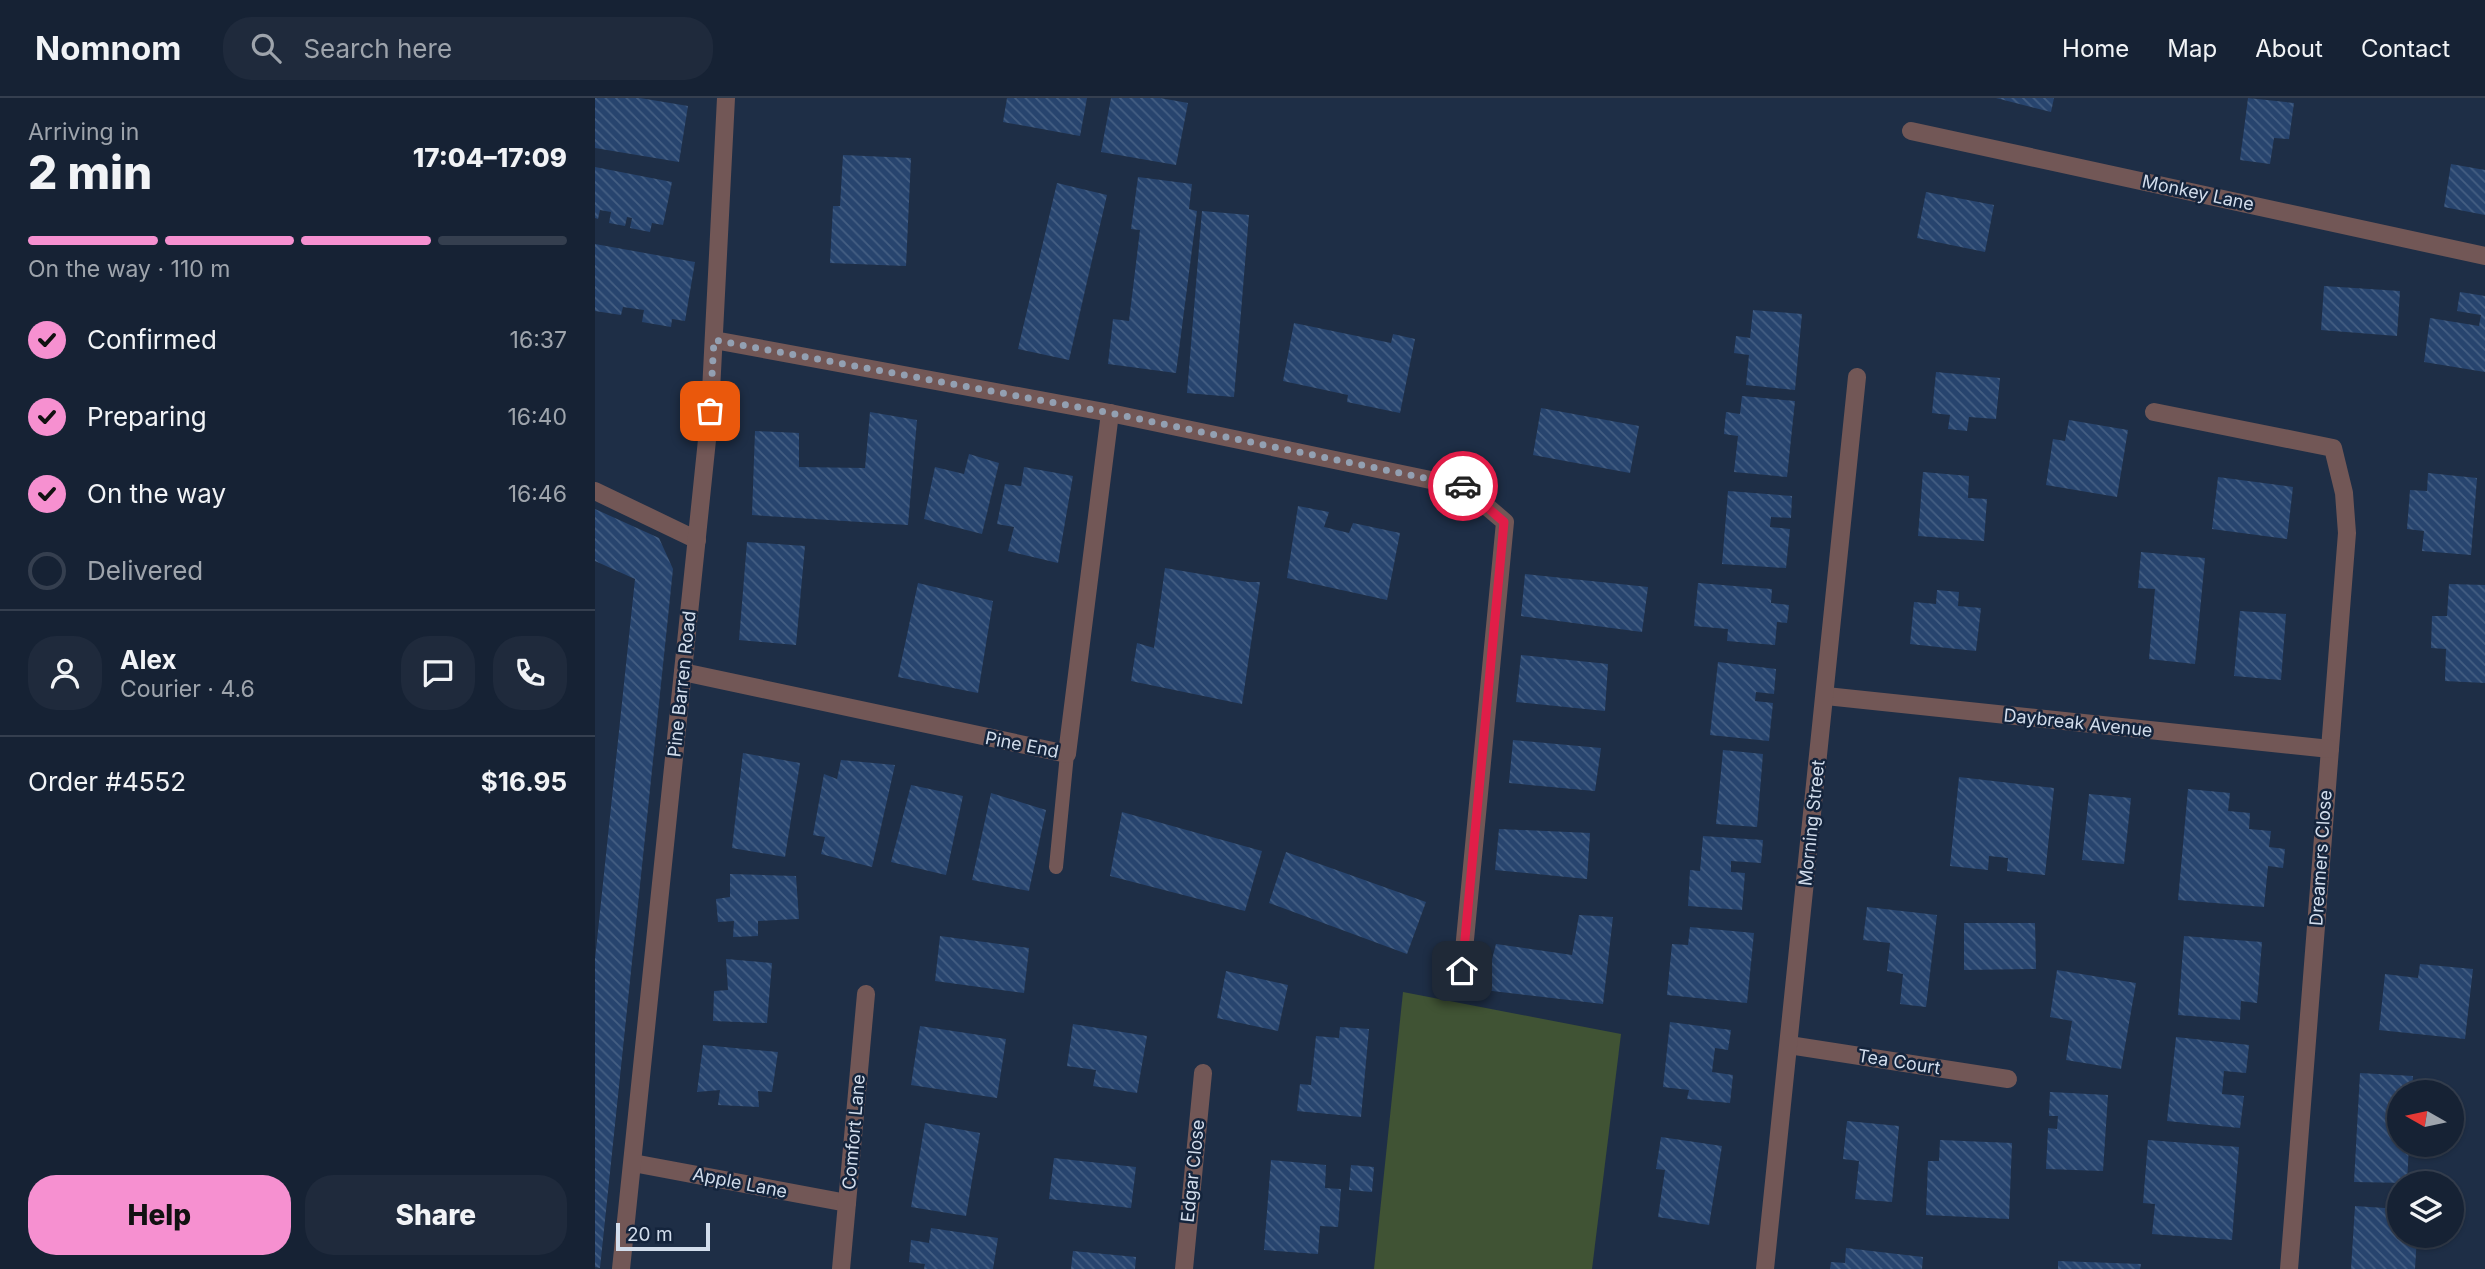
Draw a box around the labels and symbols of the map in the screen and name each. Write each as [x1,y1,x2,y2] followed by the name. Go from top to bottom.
[2140,170,2256,215] street label: Monkey Lane
[680,381,740,441] pin
[1428,451,1498,521] courier
[663,610,700,758] street label: Pine Barren Road
[2003,704,2153,741] street label: Daybreak Avenue
[984,727,1061,762] street label: Pine End
[1794,759,1829,887] street label: Morning Street
[2305,789,2336,927] street label: Dreamers Close
[1432,941,1492,1001] pin
[1856,1045,1942,1078] street label: Tea Court
[838,1073,869,1191] street label: Comfort Lane
[2387,1080,2464,1157] north arrow
[1177,1119,1208,1223] street label: Edgar Close
[691,1163,789,1202] street label: Apple Lane
[616,1220,711,1252] scale bar

